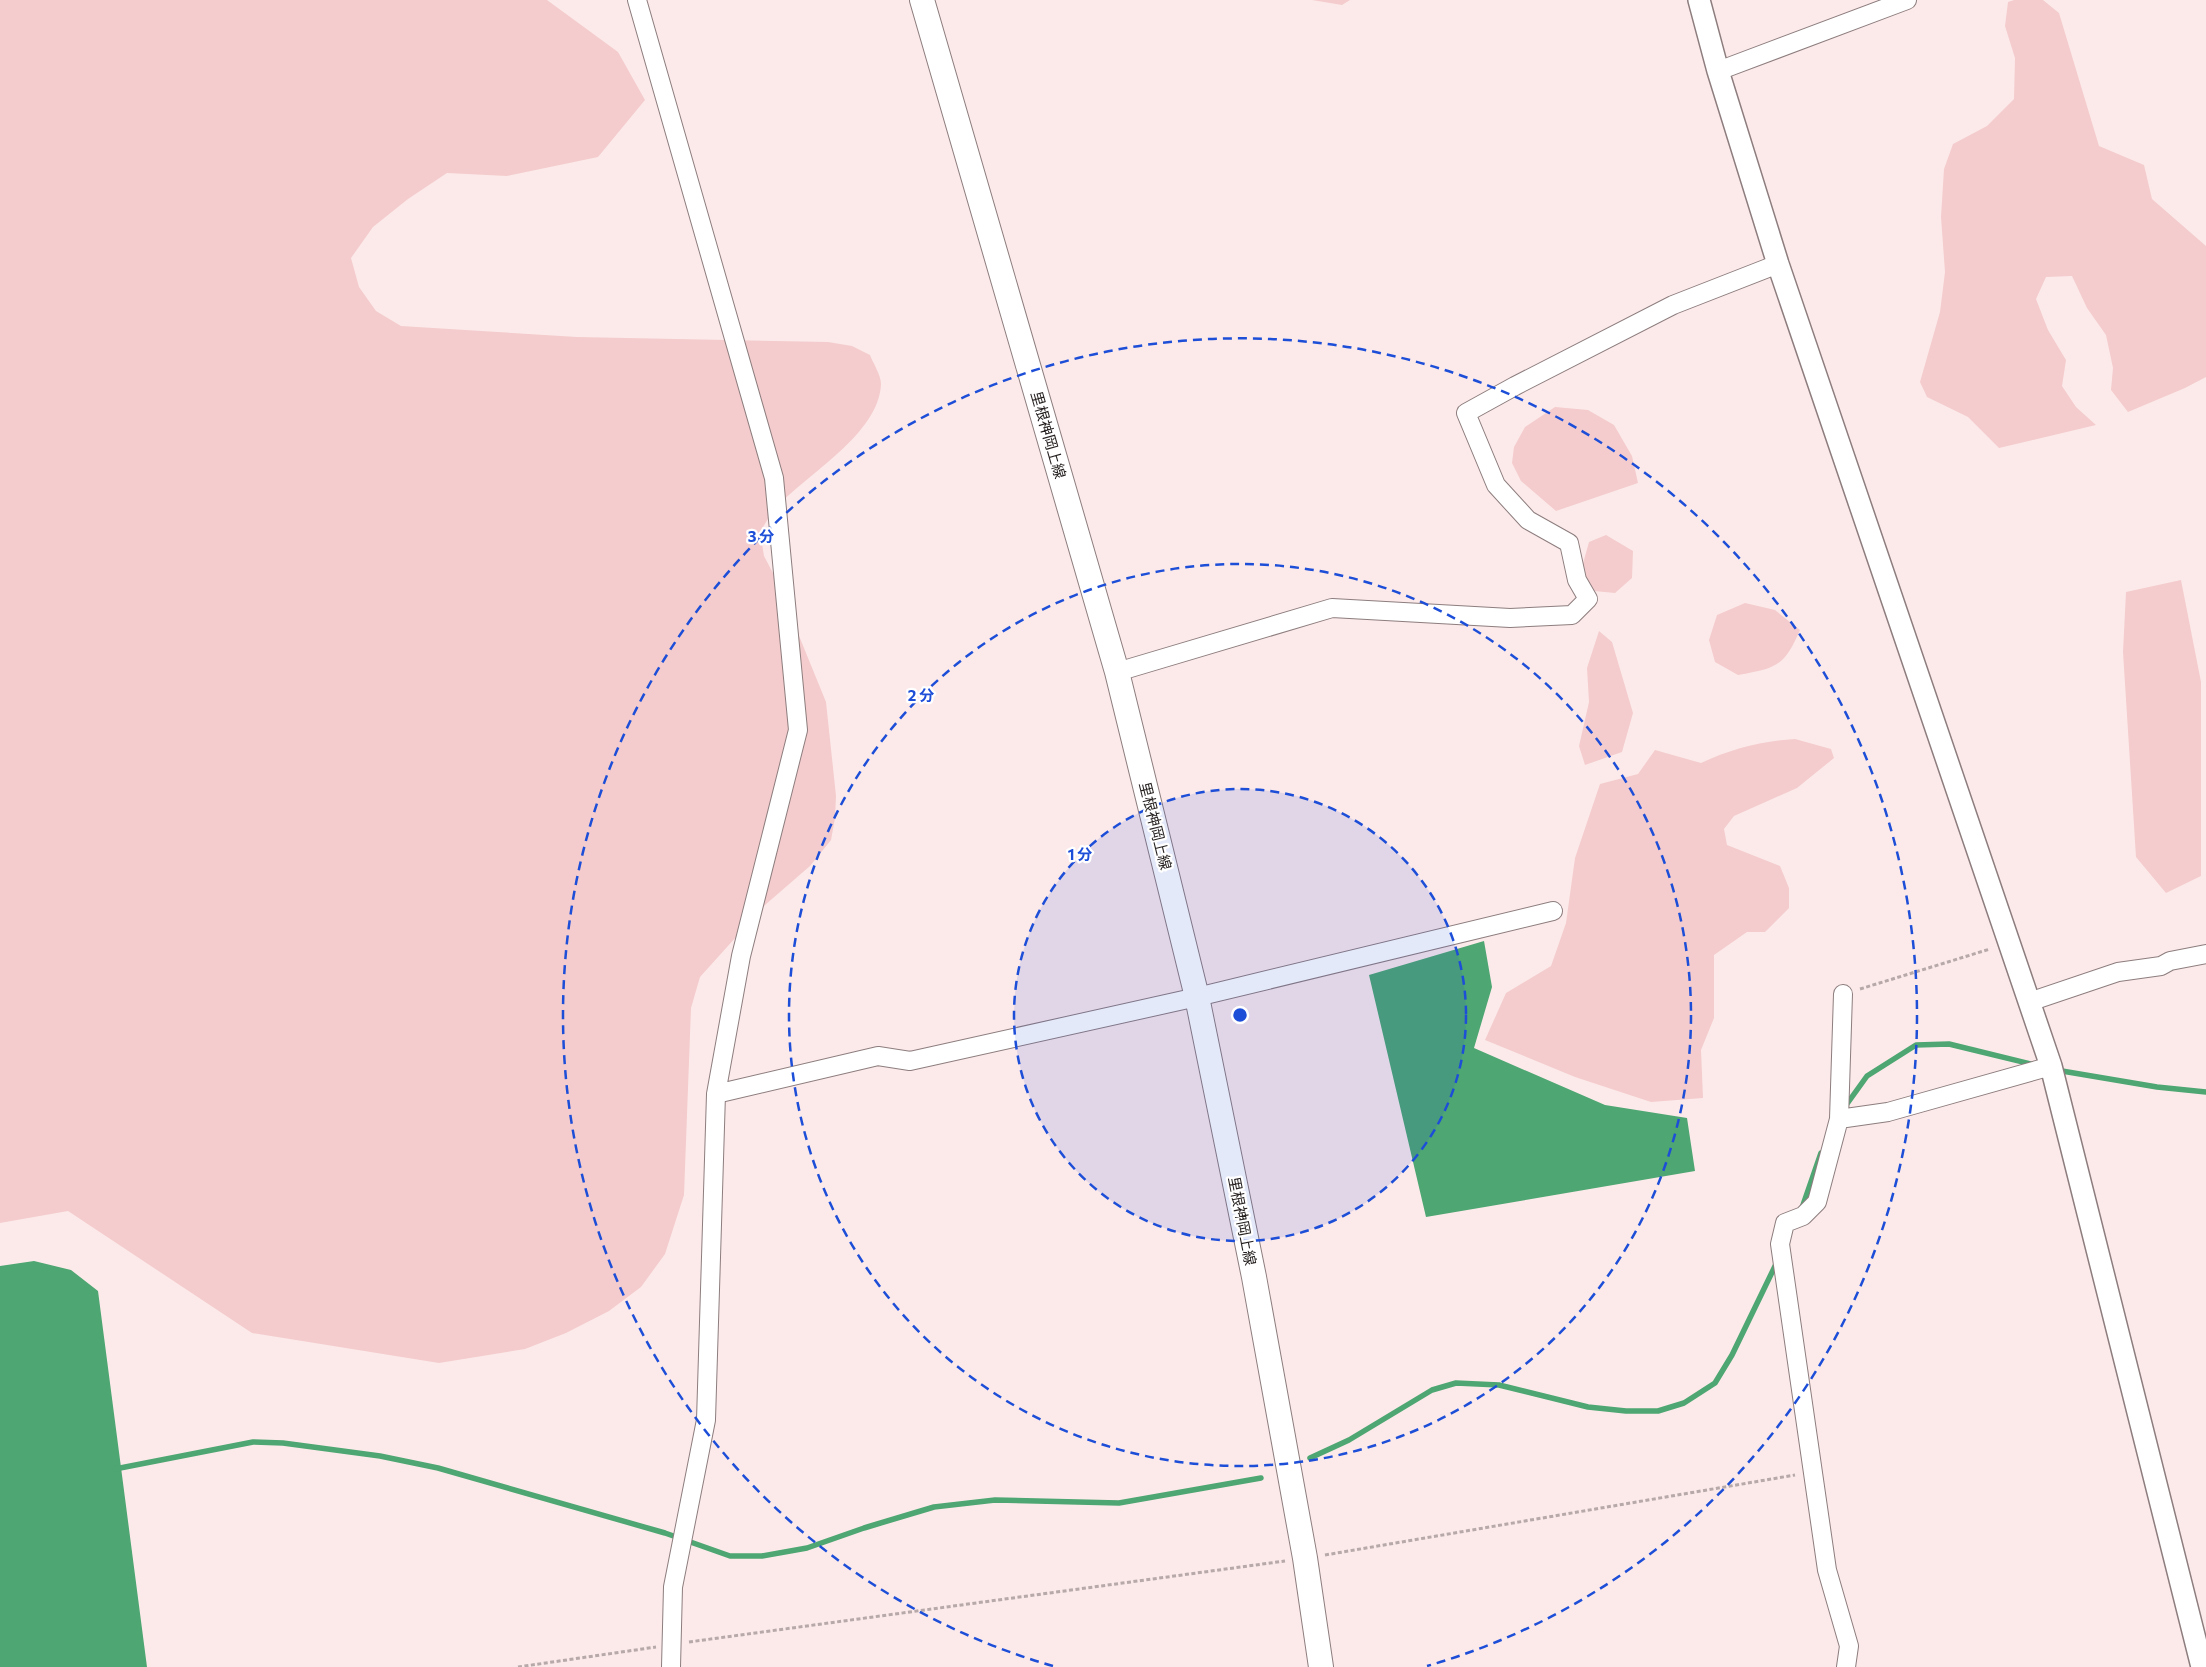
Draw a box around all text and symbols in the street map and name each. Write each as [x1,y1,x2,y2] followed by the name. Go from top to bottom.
[1028,389,1070,480] street label: 里根神岡上線
[748,527,774,545] text: 3 分
[908,686,934,704] text: 2 分
[1136,780,1176,872] street label: 里根神岡上線
[1068,845,1092,863] text: 1 分
[1231,1006,1249,1024] centre of rings
[1226,1175,1260,1267] street label: 里根神岡上線

